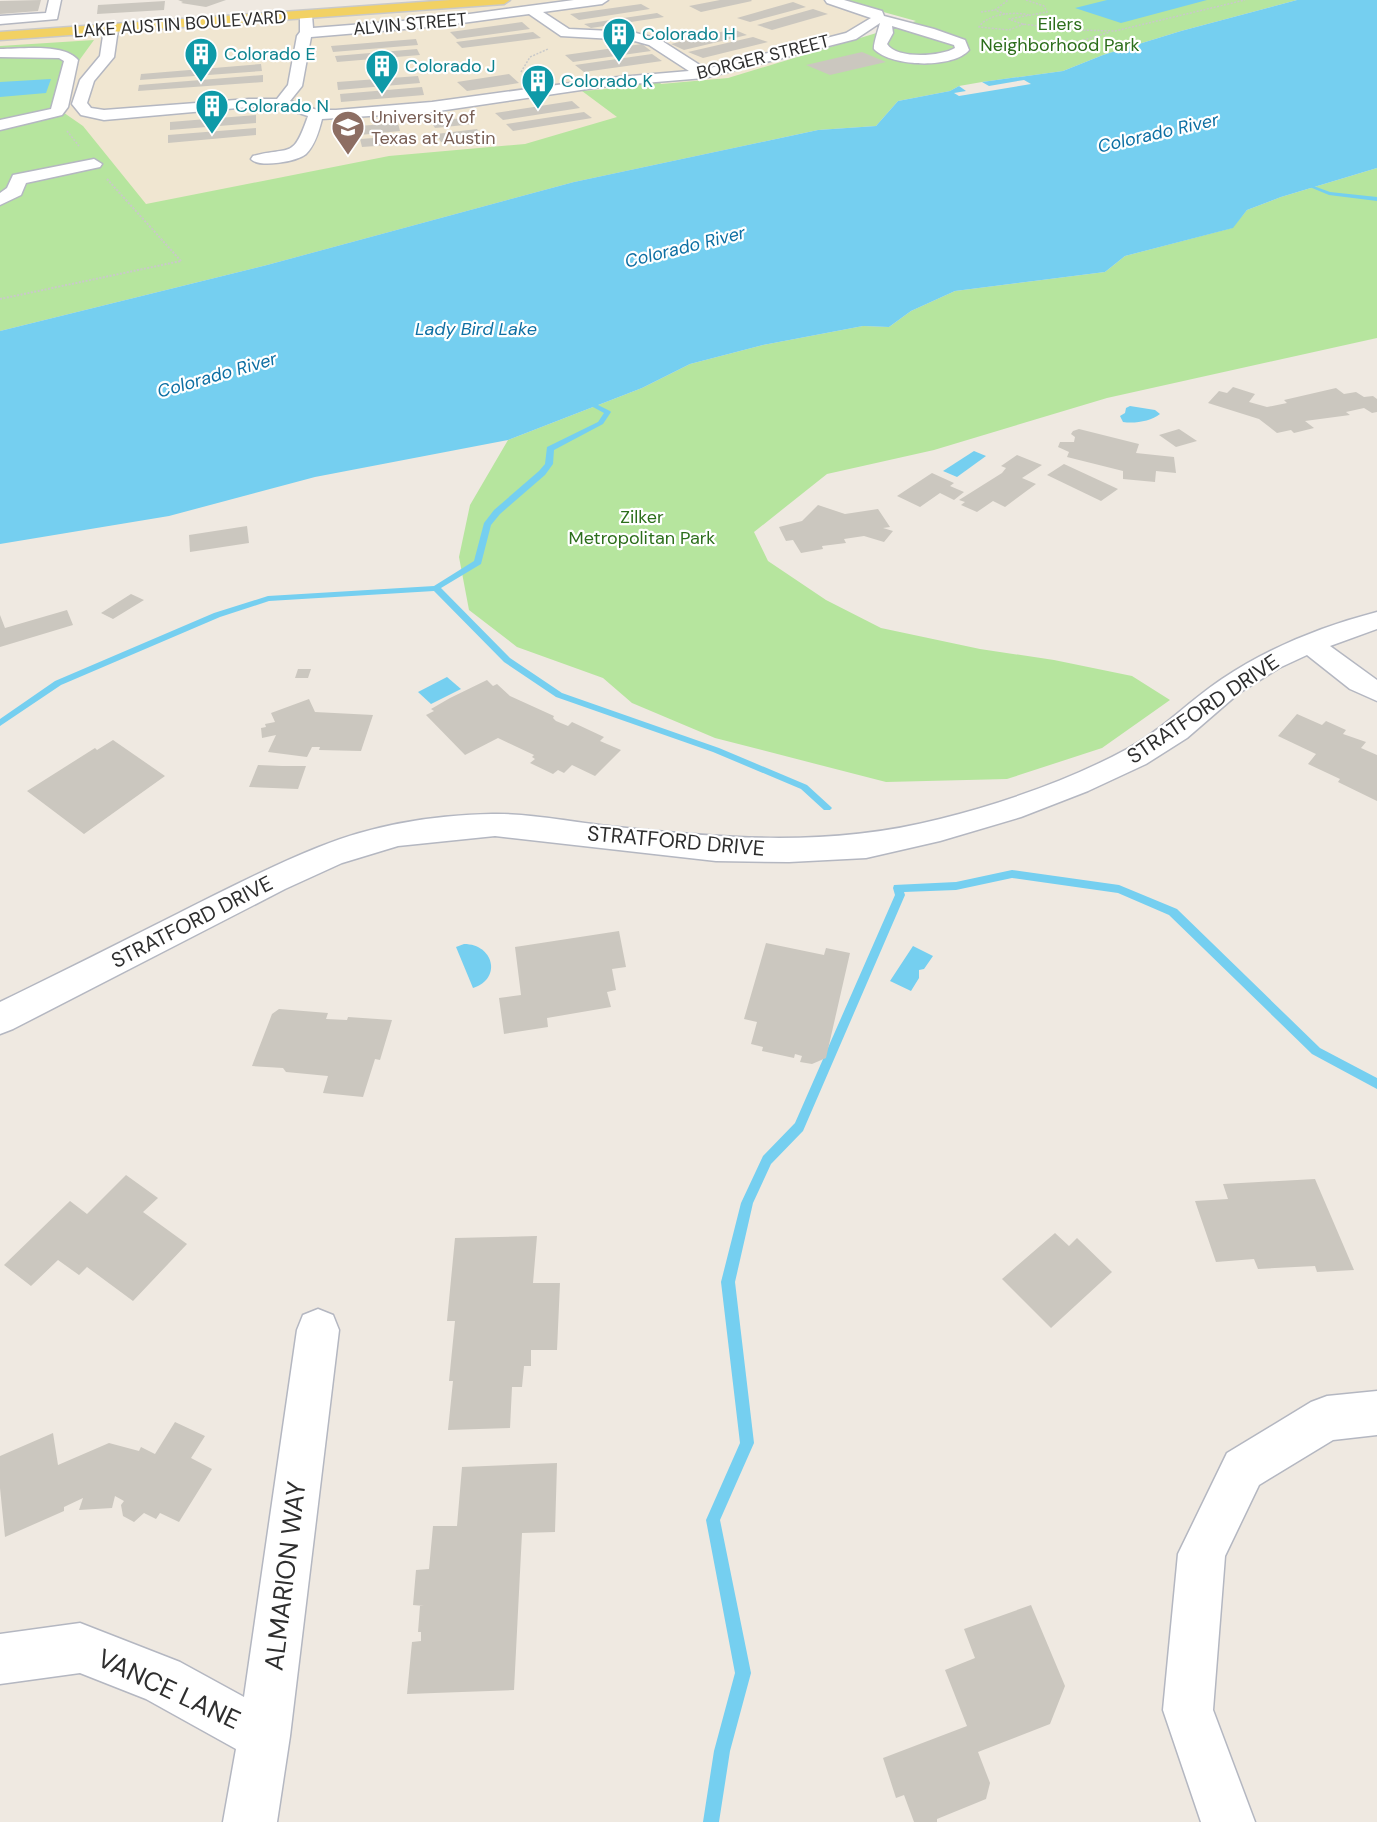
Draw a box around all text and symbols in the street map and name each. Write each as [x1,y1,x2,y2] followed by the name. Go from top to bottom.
[73,5,287,43] street label: LAKE AUSTIN BOULEVARD
[352,7,468,41] street label: ALVIN STREET
[980,12,1140,57] park label: Eilers Neighborhood Park
[601,16,637,63] building icon: Colorado H
[642,22,736,46] place label: Colorado H
[694,29,832,85] street label: BORGER STREET
[183,36,219,83] building icon: Colorado E
[224,42,316,66] place label: Colorado E
[364,48,400,95] building icon: Colorado J
[405,54,496,78] place label: Colorado J
[520,63,556,110] building icon: Colorado K
[561,69,653,93] place label: Colorado K
[194,88,230,135] building icon: Colorado N
[235,94,329,118] place label: Colorado N
[371,105,496,150] place label: University of Texas at Austin
[1095,107,1222,159] water label: Colorado River
[330,109,366,156] school or university icon: University of Texas at Austin
[622,220,749,274] water label: Colorado River
[415,317,537,341] water label: Lady Bird Lake
[154,346,281,404] water label: Colorado River
[569,505,715,550] park label: Zilker Metropolitan Park
[1121,648,1285,770] street label: STRATFORD DRIVE
[586,819,766,863] street label: STRATFORD DRIVE
[106,869,278,975] street label: STRATFORD DRIVE
[257,1479,313,1673] street label: ALMARION WAY
[92,1641,246,1737] street label: VANCE LANE

